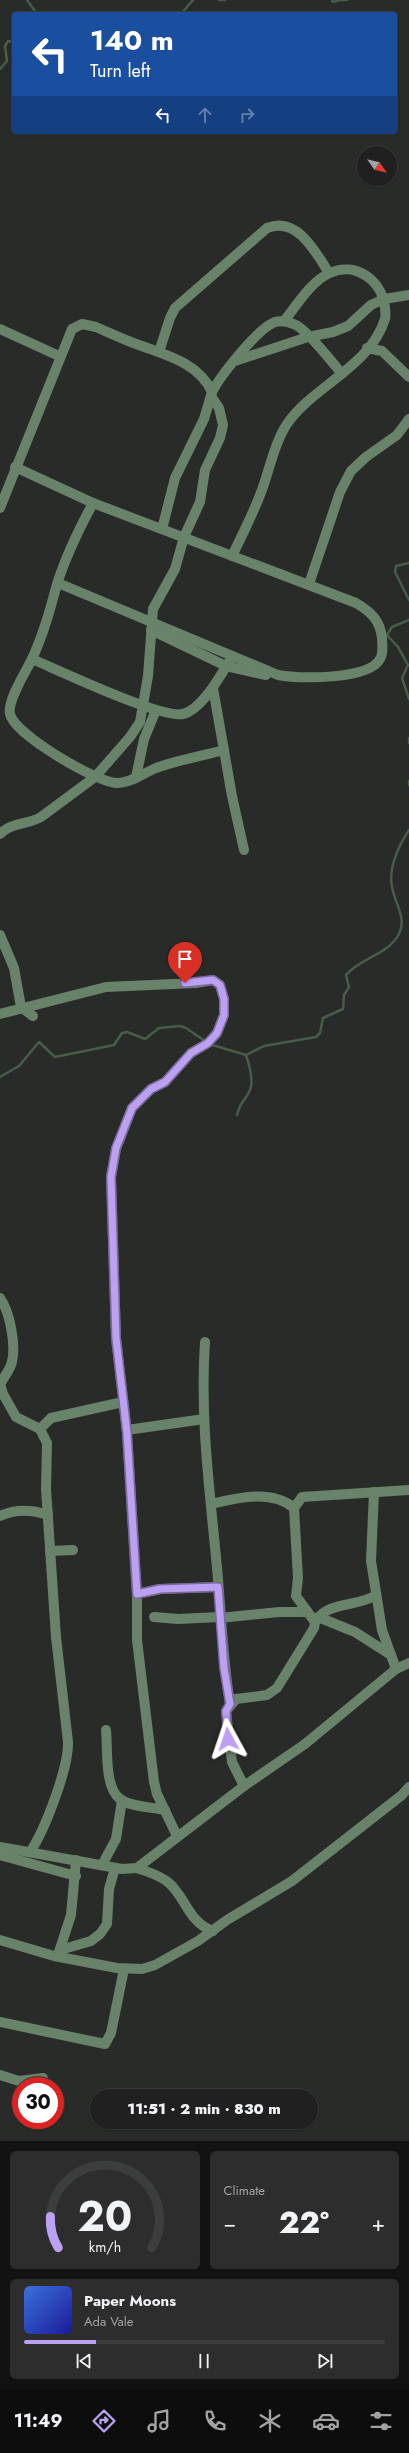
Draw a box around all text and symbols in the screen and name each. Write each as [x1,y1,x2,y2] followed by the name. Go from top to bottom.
[90,20,174,61] text: 140 m
[24,28,76,80] icon: left
[90,58,150,84] text: Turn left
[152,104,174,126] icon: left
[194,104,216,126] icon: ahead
[236,104,258,126] icon: right
[357,146,397,186] north arrow
[357,146,397,186] map controls
[168,942,202,983] pin
[174,948,196,970] icon: arrive
[207,1718,249,1760] position arrow
[12,2077,64,2129] speed limit sign: 30
[127,2098,281,2120] text: 11:51 · 2 min · 830 m
[224,2181,265,2200] text: Climate
[77,2186,132,2247] text: 20
[279,2201,329,2244] text: 22°
[224,2207,236,2239] text: −
[371,2207,385,2239] text: +
[89,2237,121,2257] text: km/h
[84,2290,176,2312] text: Paper Moons
[84,2312,133,2331] text: Ada Vale
[73,2350,95,2372] icon: previous
[193,2350,215,2372] icon: pause
[314,2350,336,2372] icon: next
[90,2407,118,2435] icon: directions
[145,2407,173,2435] icon: music
[201,2407,229,2435] icon: phone
[256,2407,284,2435] icon: climate
[312,2407,340,2435] icon: car
[367,2407,395,2435] icon: filters
[14,2408,62,2434] text: 11:49

